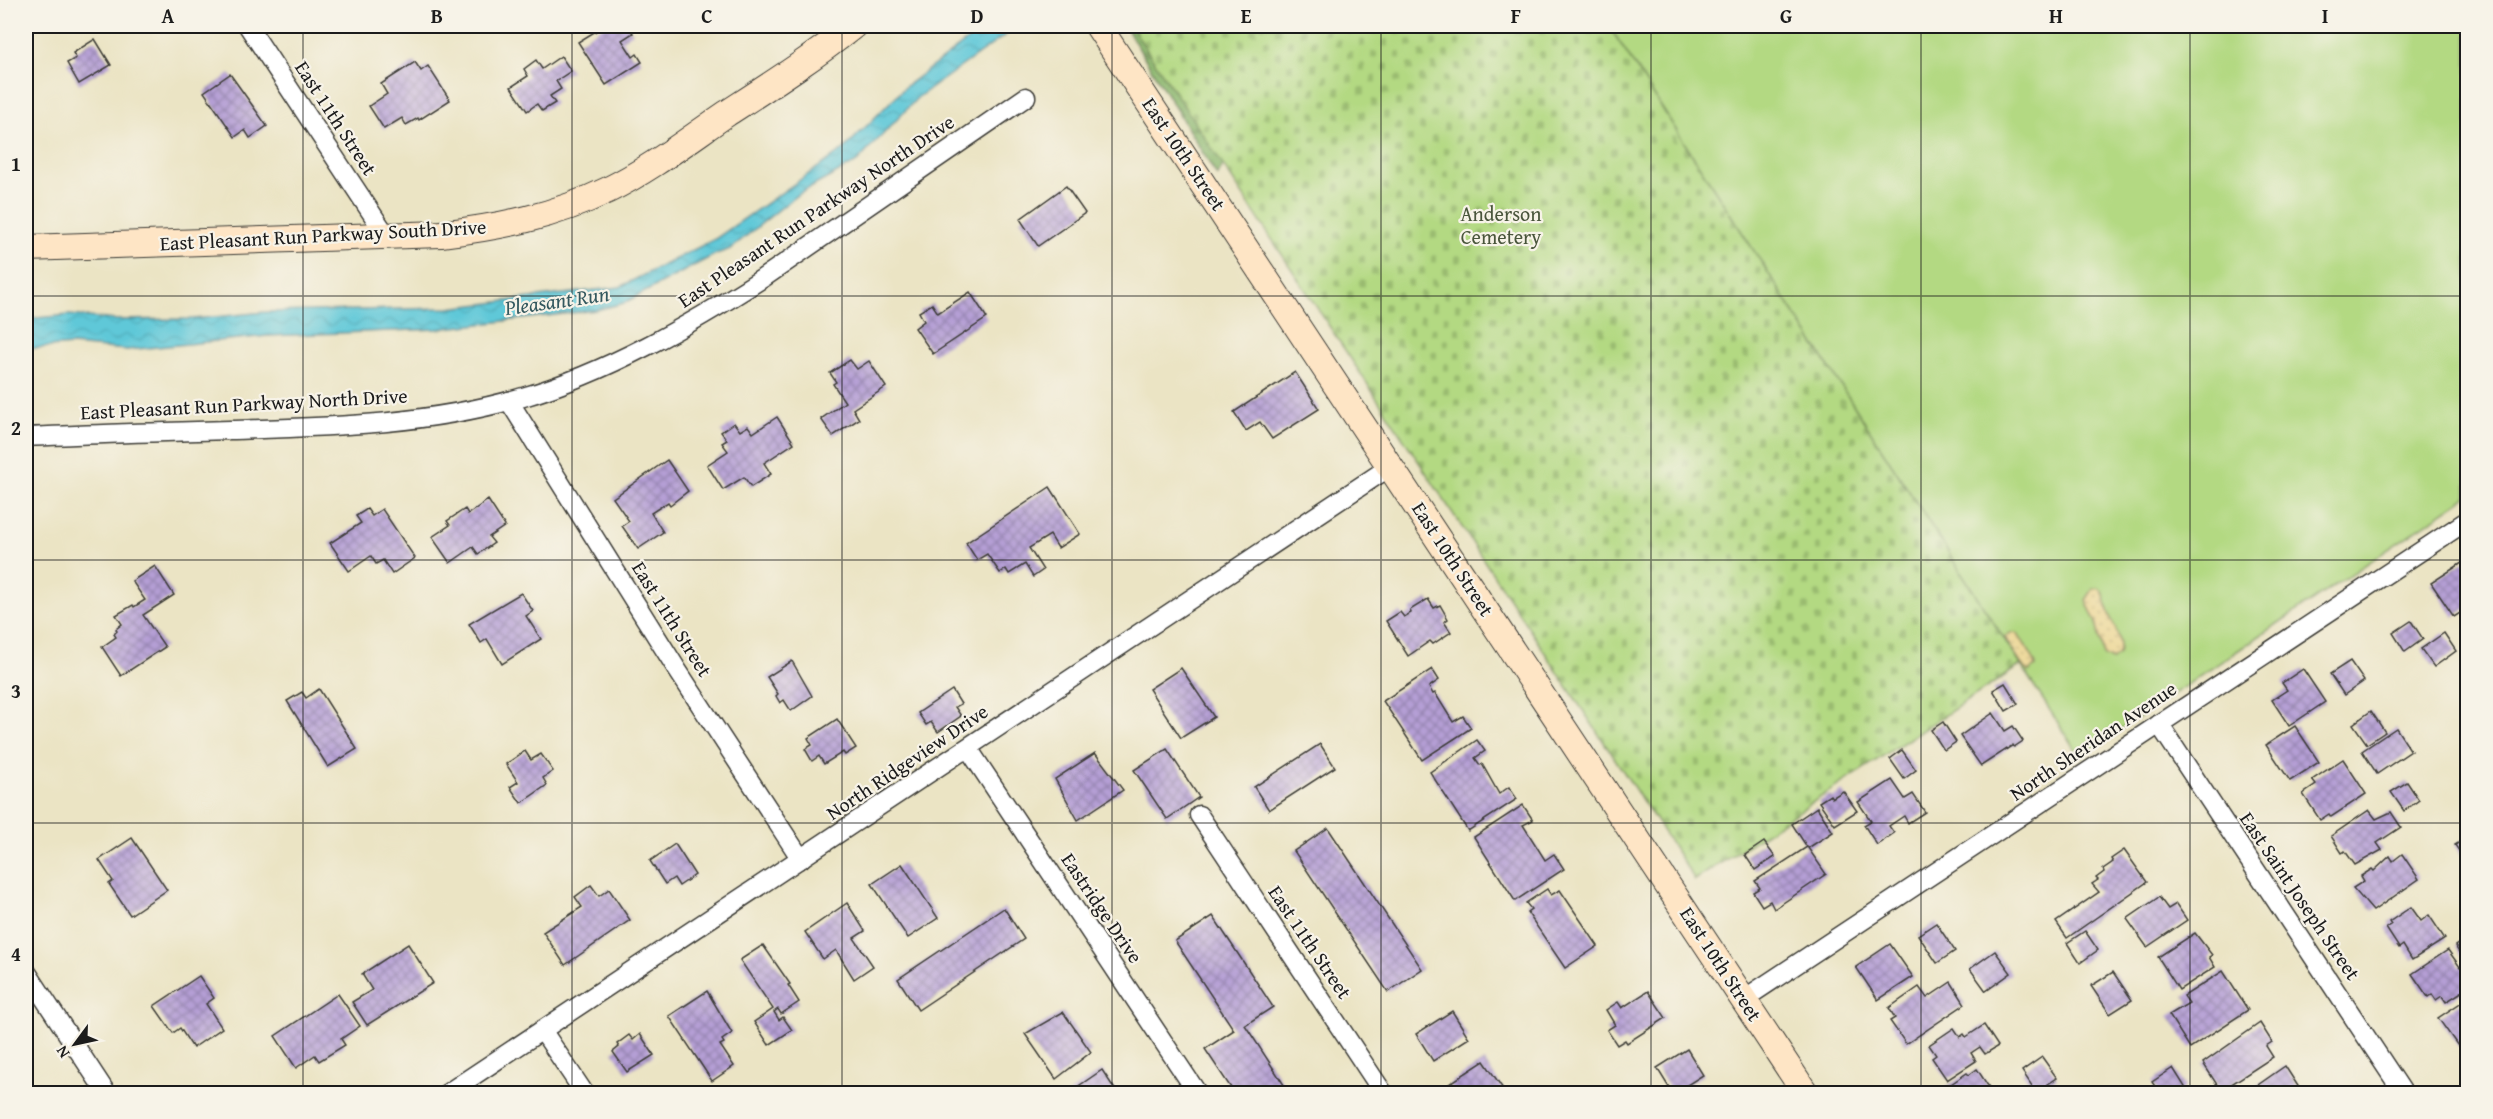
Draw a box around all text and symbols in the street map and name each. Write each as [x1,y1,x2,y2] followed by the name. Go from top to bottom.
[162,1,175,30] text: A
[431,1,443,30] text: B
[701,1,713,30] text: C
[970,1,984,30] text: D
[1241,1,1252,30] text: E
[1511,1,1521,30] text: F
[1780,1,1792,30] text: G
[2049,1,2063,30] text: H
[2322,1,2328,30] text: I
[288,55,384,181] street label: East 11th Street
[1136,91,1233,216] street label: East 10th Street
[672,107,960,314] street label: East Pleasant Run Parkway North Drive
[11,149,21,178] text: 1
[1460,199,1542,251] park label: Anderson Cemetery
[159,211,487,258] street label: East Pleasant Run Parkway South Drive
[502,278,611,323] water label: Pleasant Run
[80,380,408,427] street label: East Pleasant Run Parkway North Drive
[11,413,21,442] text: 2
[1405,496,1501,622] street label: East 10th Street
[625,555,720,682] street label: East 11th Street
[2003,674,2182,807] street label: North Sheridan Avenue
[11,676,21,705] text: 3
[820,696,994,827] street label: North Ridgeview Drive
[2233,806,2368,986] street label: East Saint Joseph Street
[1055,847,1150,969] street label: Eastridge Drive
[1262,879,1359,1004] street label: East 11th Street
[1673,901,1769,1027] street label: East 10th Street
[11,939,21,968] text: 4
[45,1014,105,1074] north arrow
[49,1041,75,1063] text: N

